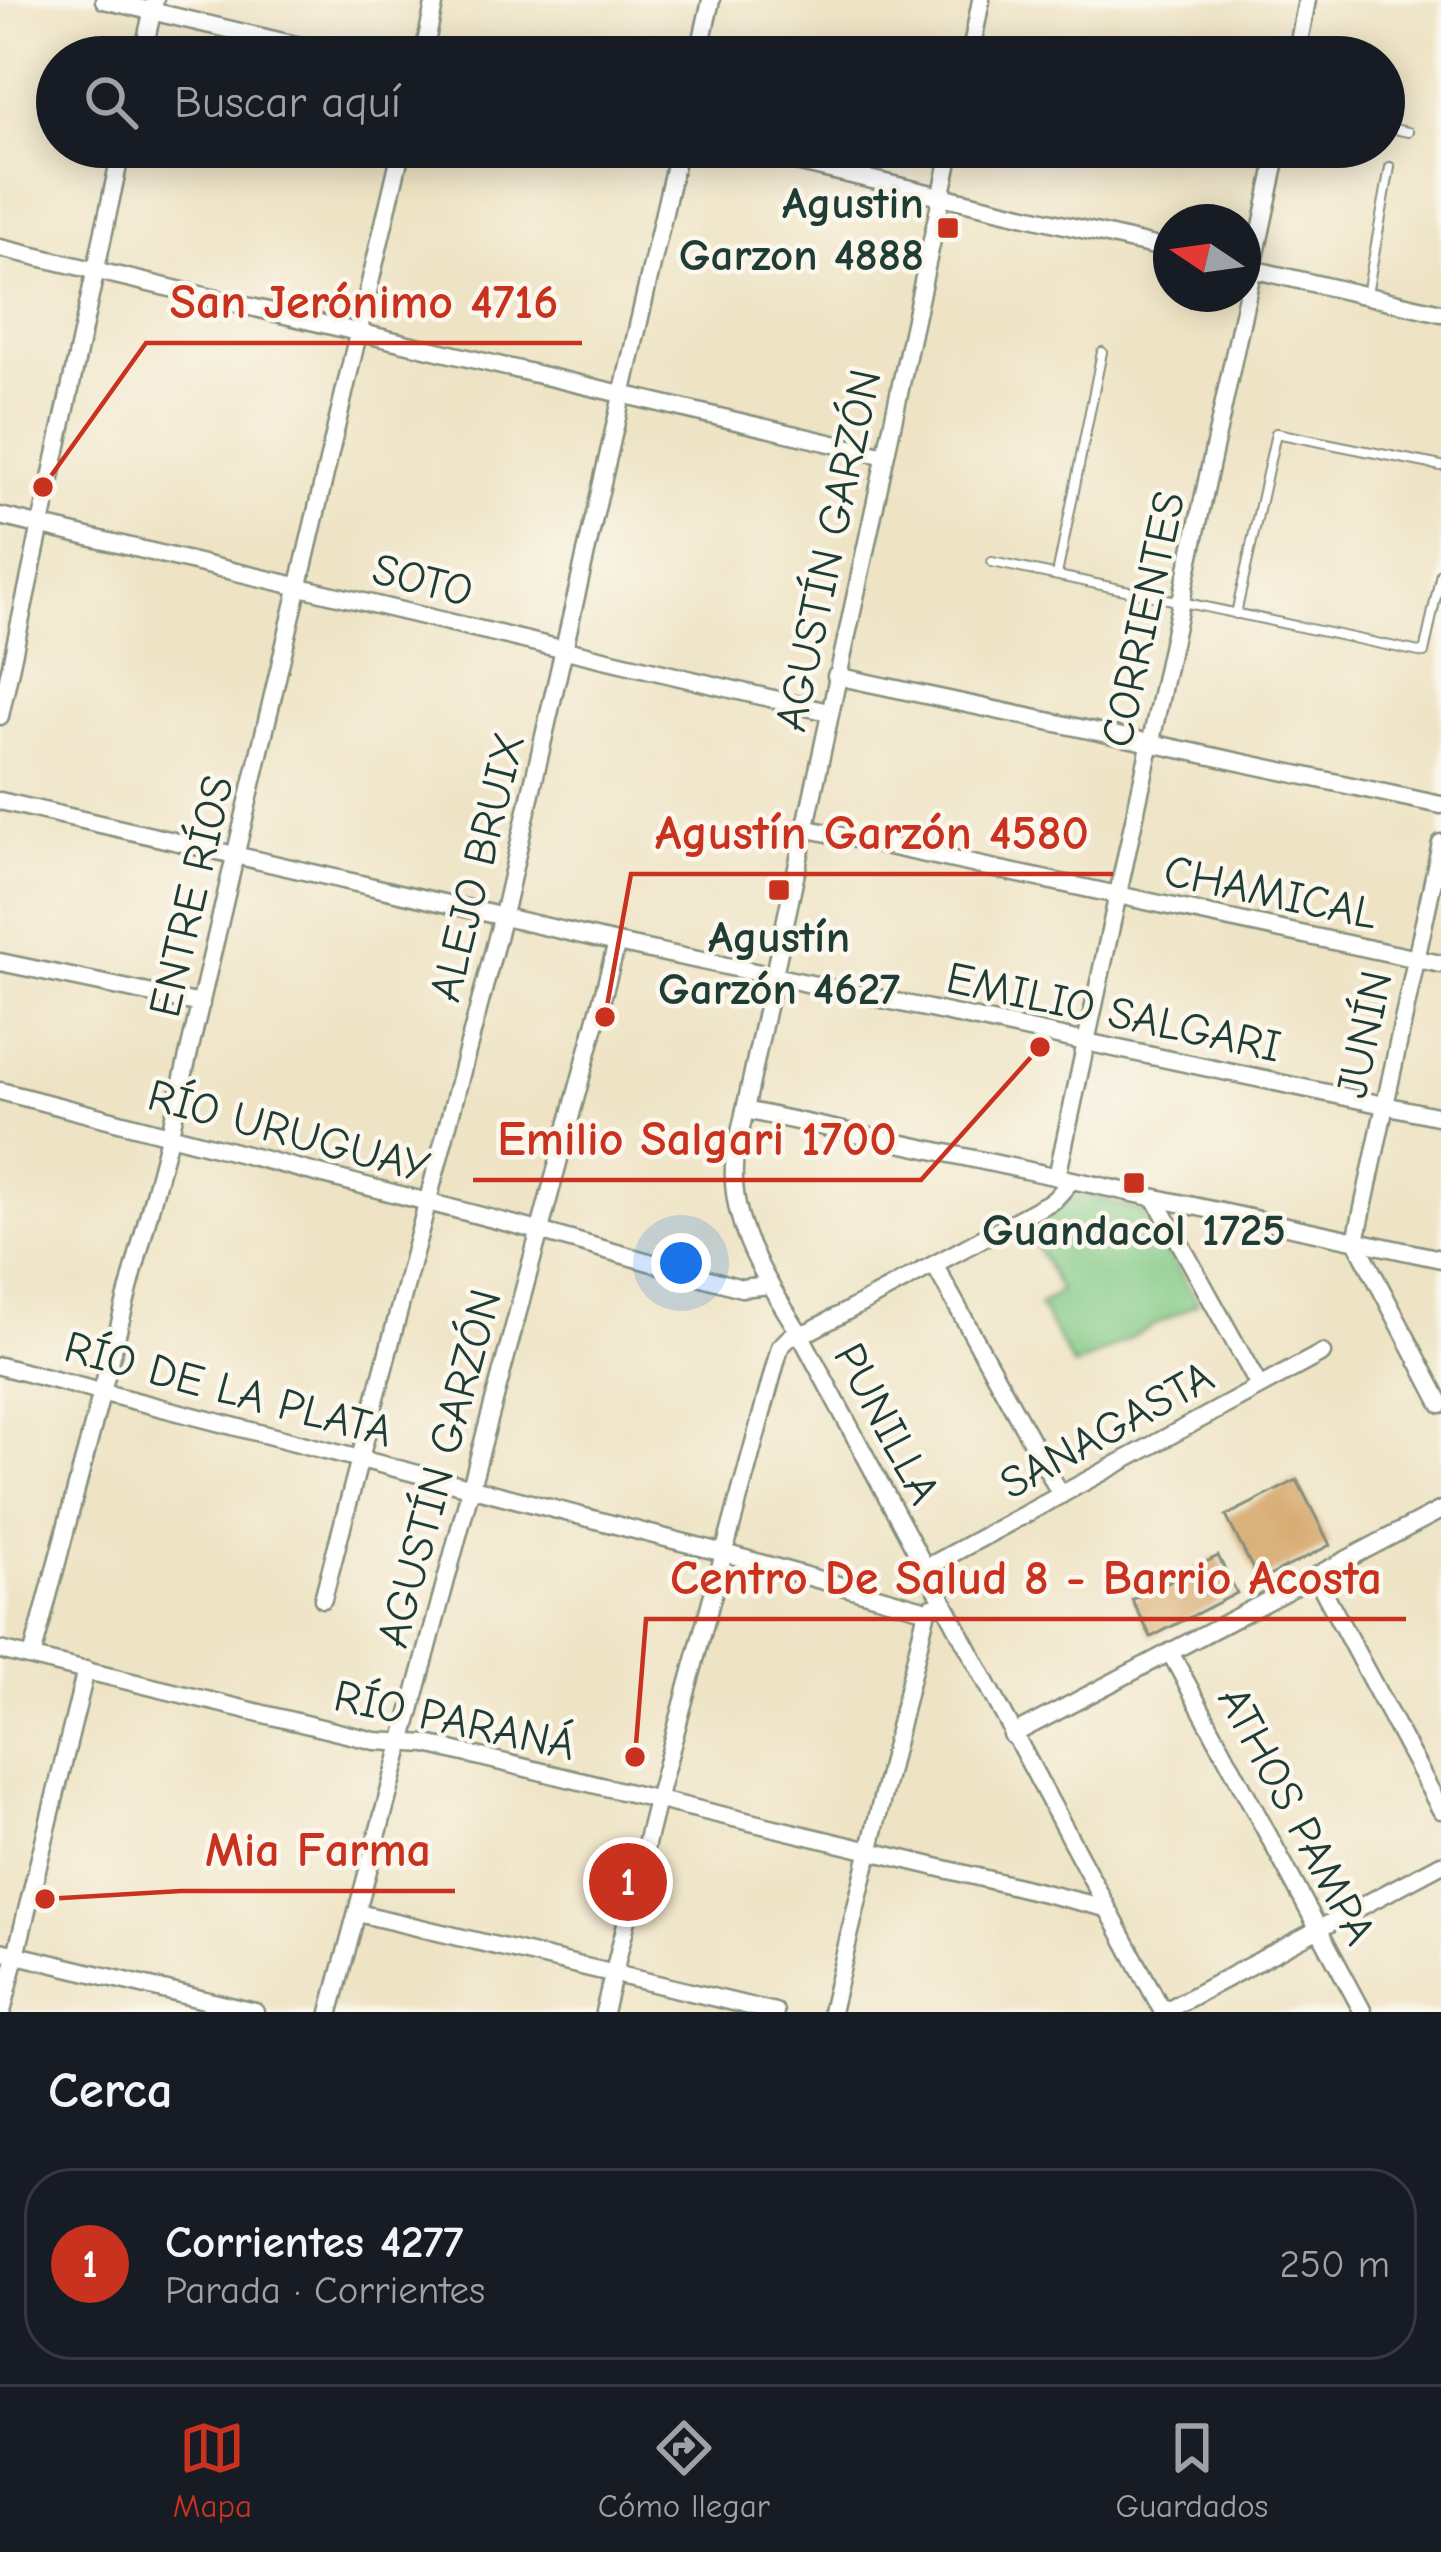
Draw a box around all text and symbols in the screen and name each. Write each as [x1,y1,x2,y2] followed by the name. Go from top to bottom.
[36,36,1405,168] search box
[78,69,144,135] icon: search
[174,76,401,128] text: Buscar aquí
[679,177,924,281] place label: Agustin Garzon 4888
[1153,204,1261,312] north arrow
[935,215,961,241] marker: Agustin Garzon 4888
[146,259,582,343] callout: San Jerónimo 4716
[170,275,558,330] text: San Jerónimo 4716
[764,365,892,736] street label: AGUSTÍN GARZÓN
[1091,487,1195,752] street label: CORRIENTES
[367,542,478,617] street label: SOTO
[419,728,535,1007] street label: ALEJO BRUIX
[138,770,244,1022] street label: ENTRE RÍOS
[631,790,1113,874] callout: Agustín Garzón 4580
[655,806,1089,861] text: Agustín Garzón 4580
[1159,844,1382,940] street label: CHAMICAL
[766,877,792,903] marker: Agustín Garzón 4627
[658,911,900,1015] place label: Agustín Garzón 4627
[942,951,1286,1073] street label: EMILIO SALGARI
[1325,966,1403,1102] street label: JUNÍN
[142,1068,435,1194] street label: RÍO URUGUAY
[473,1096,921,1180] callout: Emilio Salgari 1700
[497,1112,897,1167] text: Emilio Salgari 1700
[1121,1170,1147,1196] marker: Guandacol 1725
[982,1204,1286,1256] place label: Guandacol 1725
[651,1233,711,1293] your location
[366,1284,512,1653] street label: AGUSTÍN GARZÓN
[59,1320,398,1458] street label: RÍO DE LA PLATA
[823,1334,951,1513] street label: PUNILLA
[991,1350,1222,1510] street label: SANAGASTA
[646,1535,1406,1619] callout: Centro De Salud 8 - Barrio Acosta
[670,1551,1382,1606] text: Centro De Salud 8 - Barrio Acosta
[329,1669,580,1771] street label: RÍO PARANÁ
[1207,1678,1387,1953] street label: ATHOS PAMPA
[181,1807,455,1891] callout: Mia Farma
[205,1823,431,1878] text: Mia Farma
[589,1837,667,1927] pin: 1
[48,2061,173,2120] text: Cerca
[165,2216,464,2268] text: Corrientes 4277
[82,2242,98,2287] text: 1
[1279,2242,1390,2287] text: 250 m
[165,2268,485,2313] text: Parada · Corrientes
[173,2415,252,2525] tab: Mapa
[598,2415,770,2525] tab: Cómo llegar
[1116,2415,1268,2525] tab: Guardados

